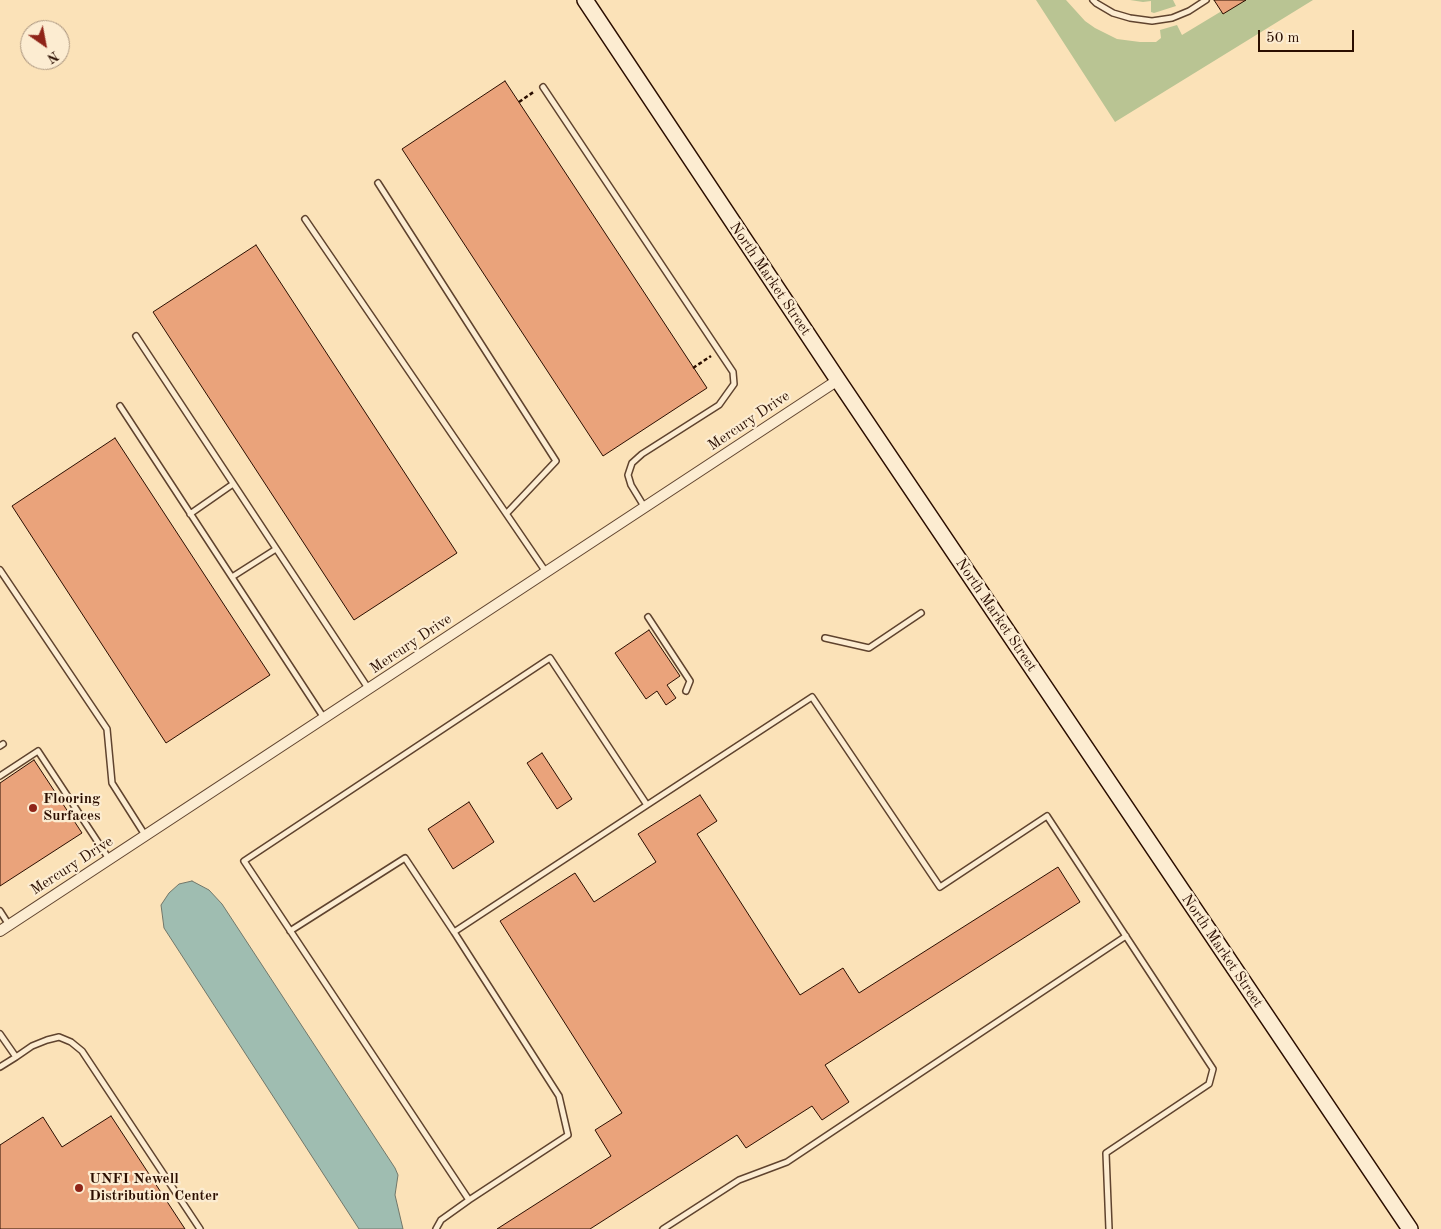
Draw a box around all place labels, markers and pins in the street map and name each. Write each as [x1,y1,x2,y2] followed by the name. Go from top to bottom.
[43,790,100,825] place label: Flooring Surfaces
[27,802,39,814] marker: Flooring Surfaces
[89,1170,219,1205] place label: UNFI Newell Distribution Center
[73,1182,85,1194] marker: UNFI Newell Distribution Center

